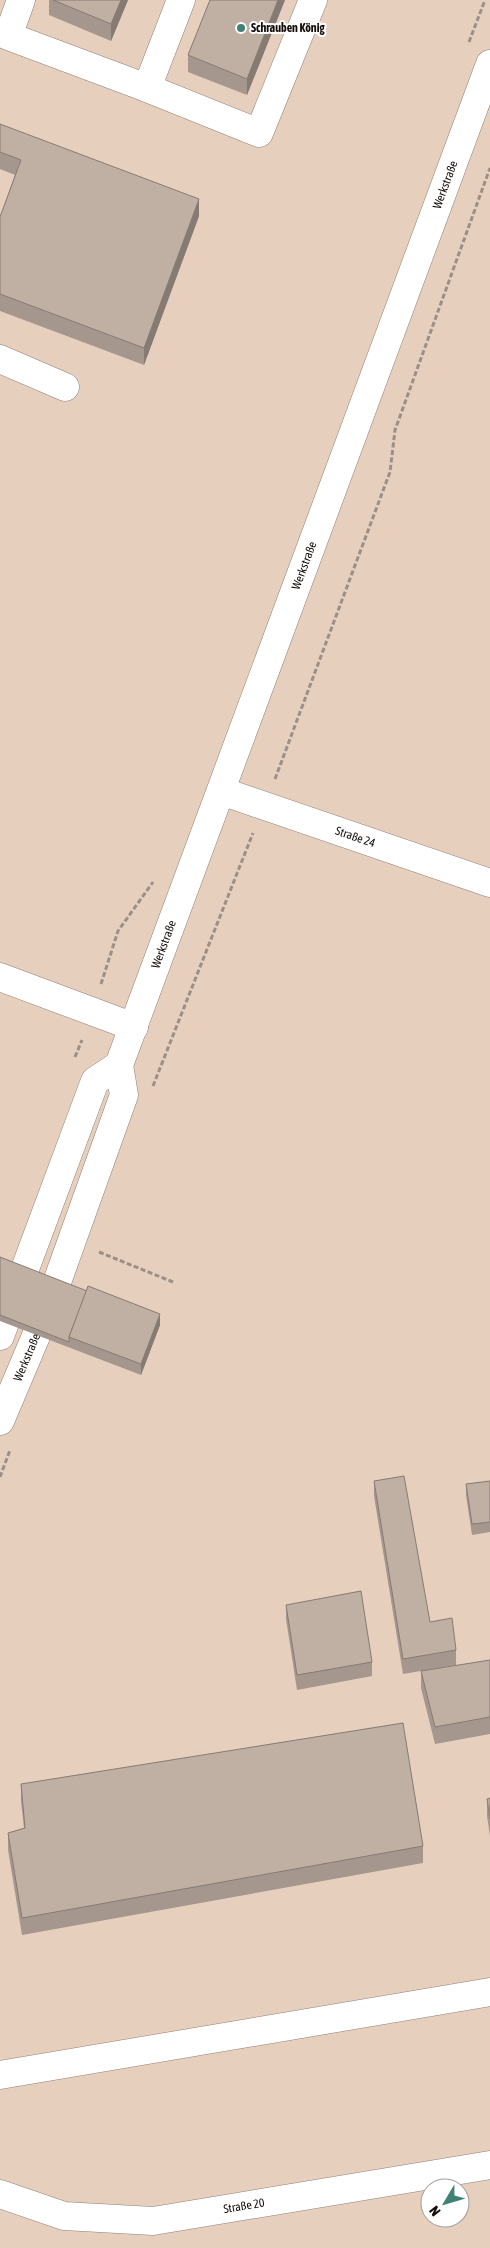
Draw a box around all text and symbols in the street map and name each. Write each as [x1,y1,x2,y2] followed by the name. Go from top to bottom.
[251,21,325,35] place label: Schrauben König
[235,22,247,34] marker: Schrauben König
[430,159,461,211] street label: Werkstraße
[289,539,319,592] street label: Werkstraße
[333,824,378,850] street label: Straße 24
[148,918,179,970] street label: Werkstraße
[11,1332,43,1383] street label: Werkstraße
[420,2178,470,2228] north arrow
[222,2196,266,2216] street label: Straße 20
[426,2203,444,2219] text: N

